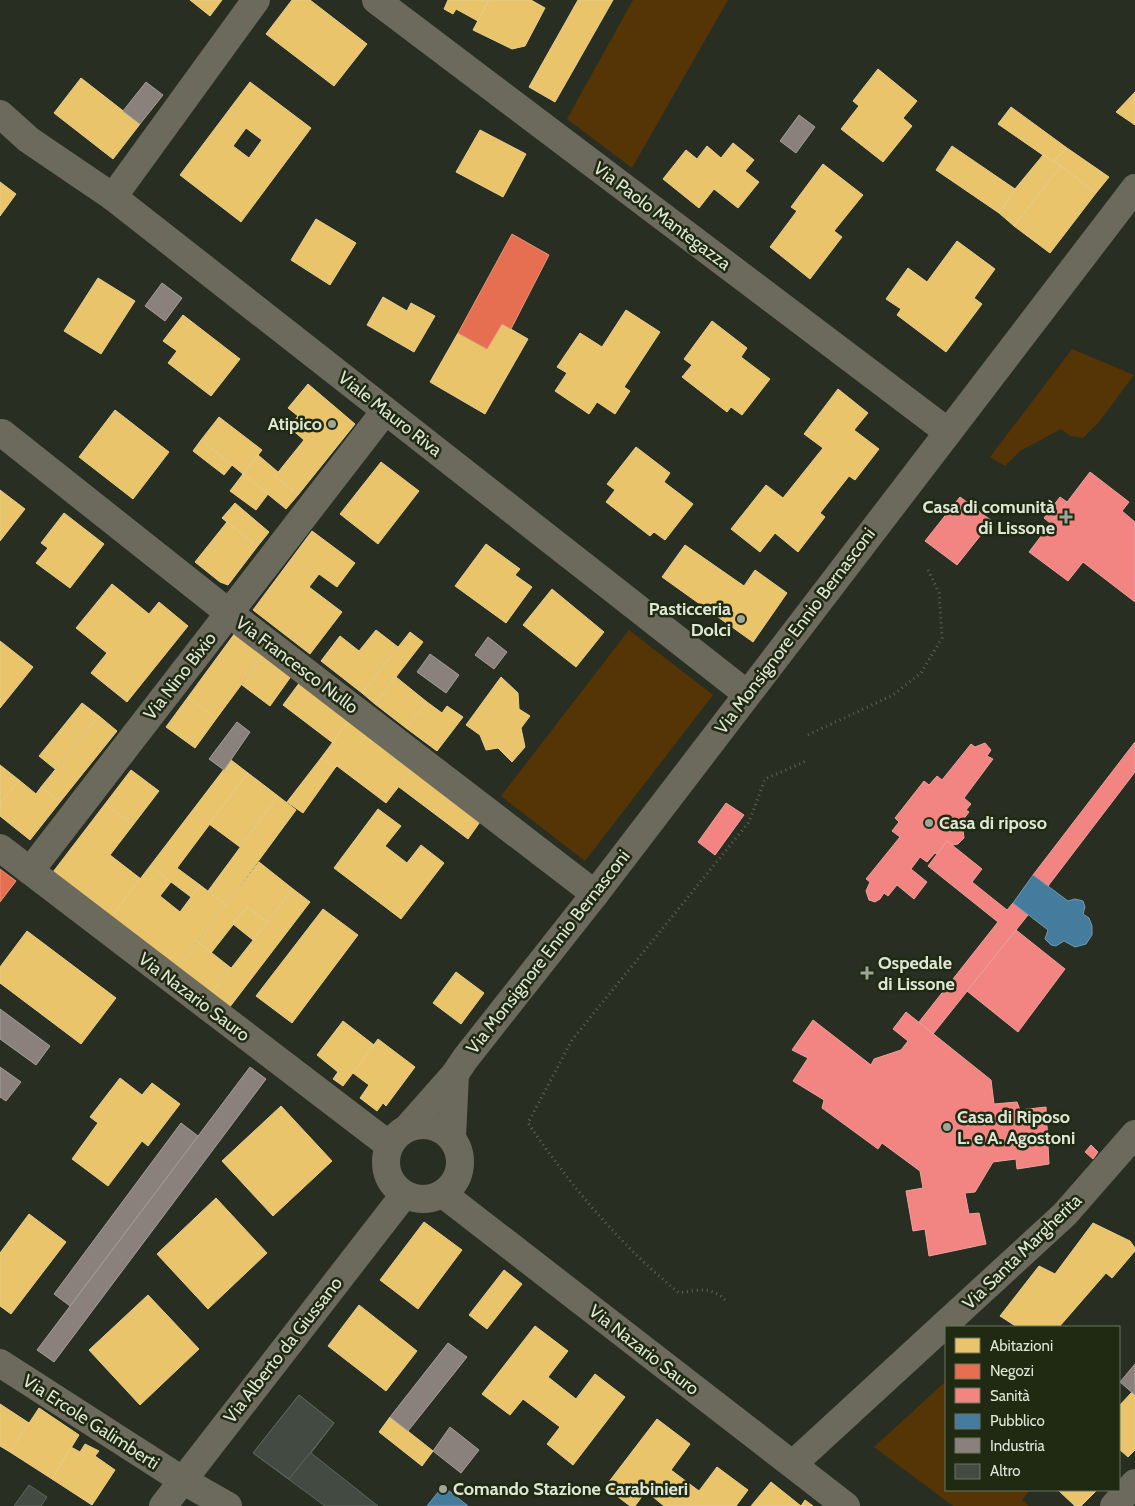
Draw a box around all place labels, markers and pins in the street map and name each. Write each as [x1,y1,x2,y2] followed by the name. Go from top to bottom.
[268,413,322,435] place label: Atipico
[326,418,338,430] marker: Atipico
[923,496,1055,539] place label: Casa di comunità di Lissone
[1059,510,1073,524] marker: Casa di comunità di Lissone
[649,598,731,641] place label: Pasticceria Dolci
[735,613,747,625] marker: Pasticceria Dolci
[939,812,1047,834] place label: Casa di riposo
[923,817,935,829] marker: Casa di riposo
[878,952,955,995] place label: Ospedale di Lissone
[860,966,874,980] marker: Ospedale di Lissone
[957,1106,1075,1149] place label: Casa di Riposo L. e A. Agostoni
[941,1121,953,1133] marker: Casa di Riposo L. e A. Agostoni
[453,1478,688,1500] place label: Comando Stazione Carabinieri
[437,1483,449,1495] marker: Comando Stazione Carabinieri

